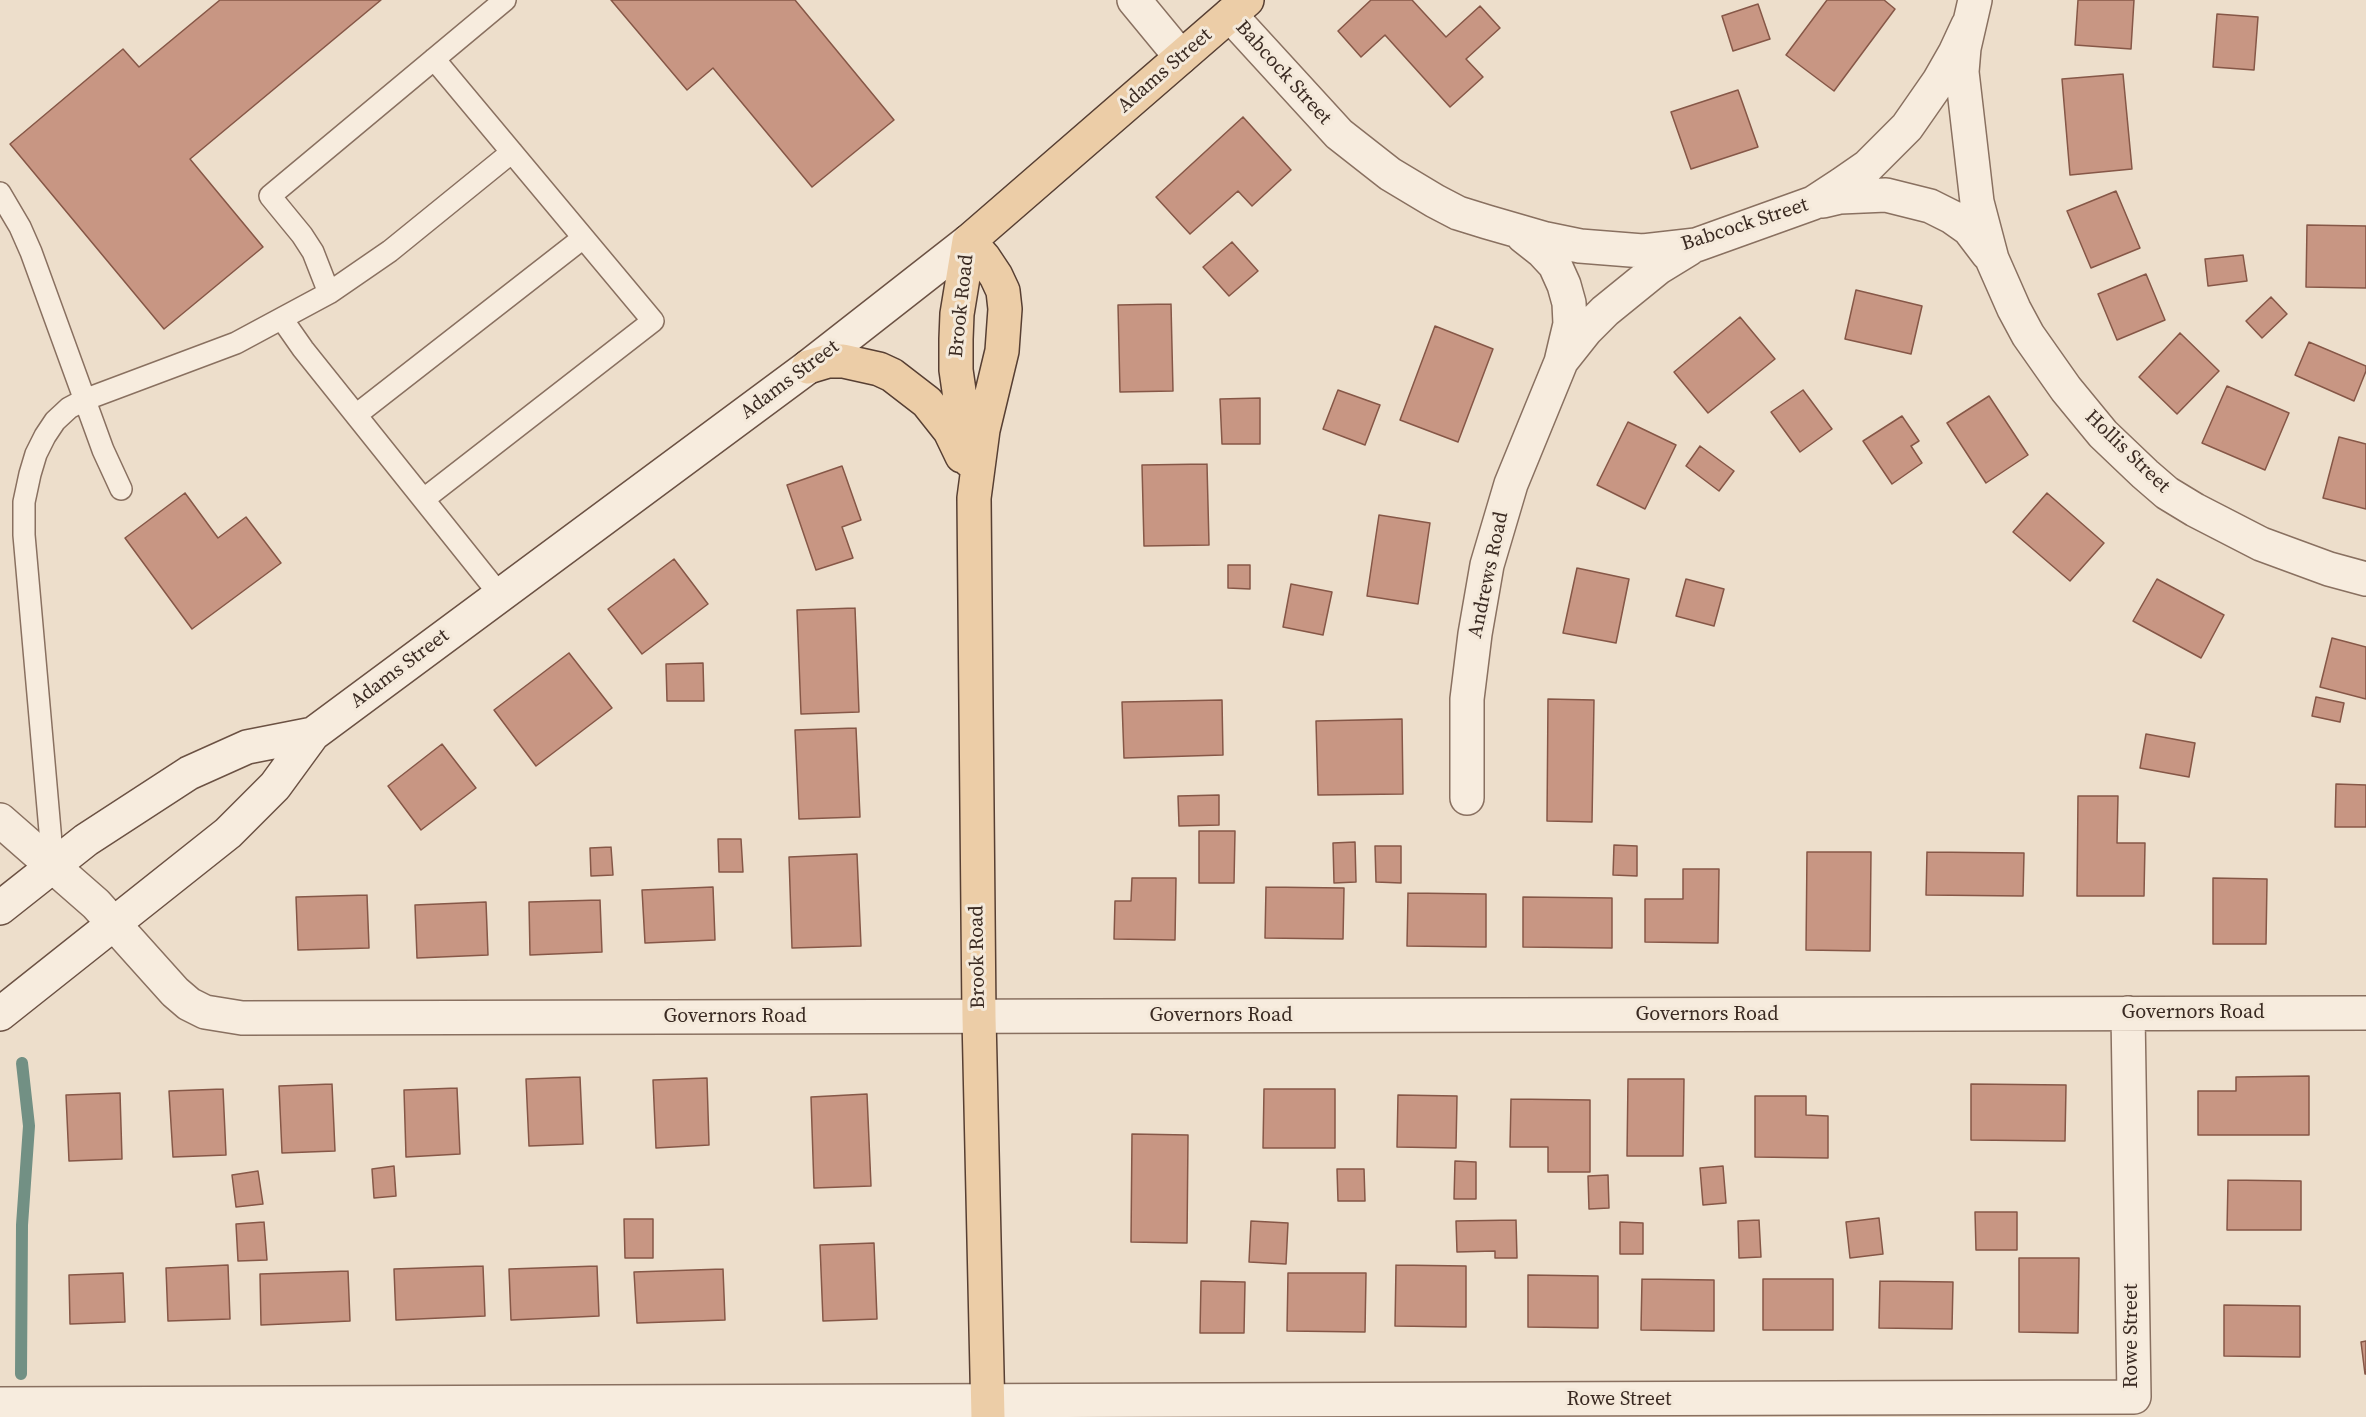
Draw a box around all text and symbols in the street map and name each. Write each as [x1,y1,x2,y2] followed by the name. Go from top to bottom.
[1230,16,1336,130] street label: Babcock Street
[1113,24,1217,118] street label: Adams Street
[1679,193,1811,257] street label: Babcock Street
[945,253,979,359] street label: Brook Road
[736,335,844,425] street label: Adams Street
[2079,405,2175,499] street label: Hollis Street
[1464,510,1514,640] street label: Andrews Road
[346,624,454,714] street label: Adams Street
[965,905,991,1009] street label: Brook Road
[2122,1001,2264,1025] street label: Governors Road
[1636,1003,1778,1027] street label: Governors Road
[1150,1004,1292,1028] street label: Governors Road
[664,1005,806,1029] street label: Governors Road
[2120,1283,2144,1389] street label: Rowe Street
[1566,1388,1672,1412] street label: Rowe Street

